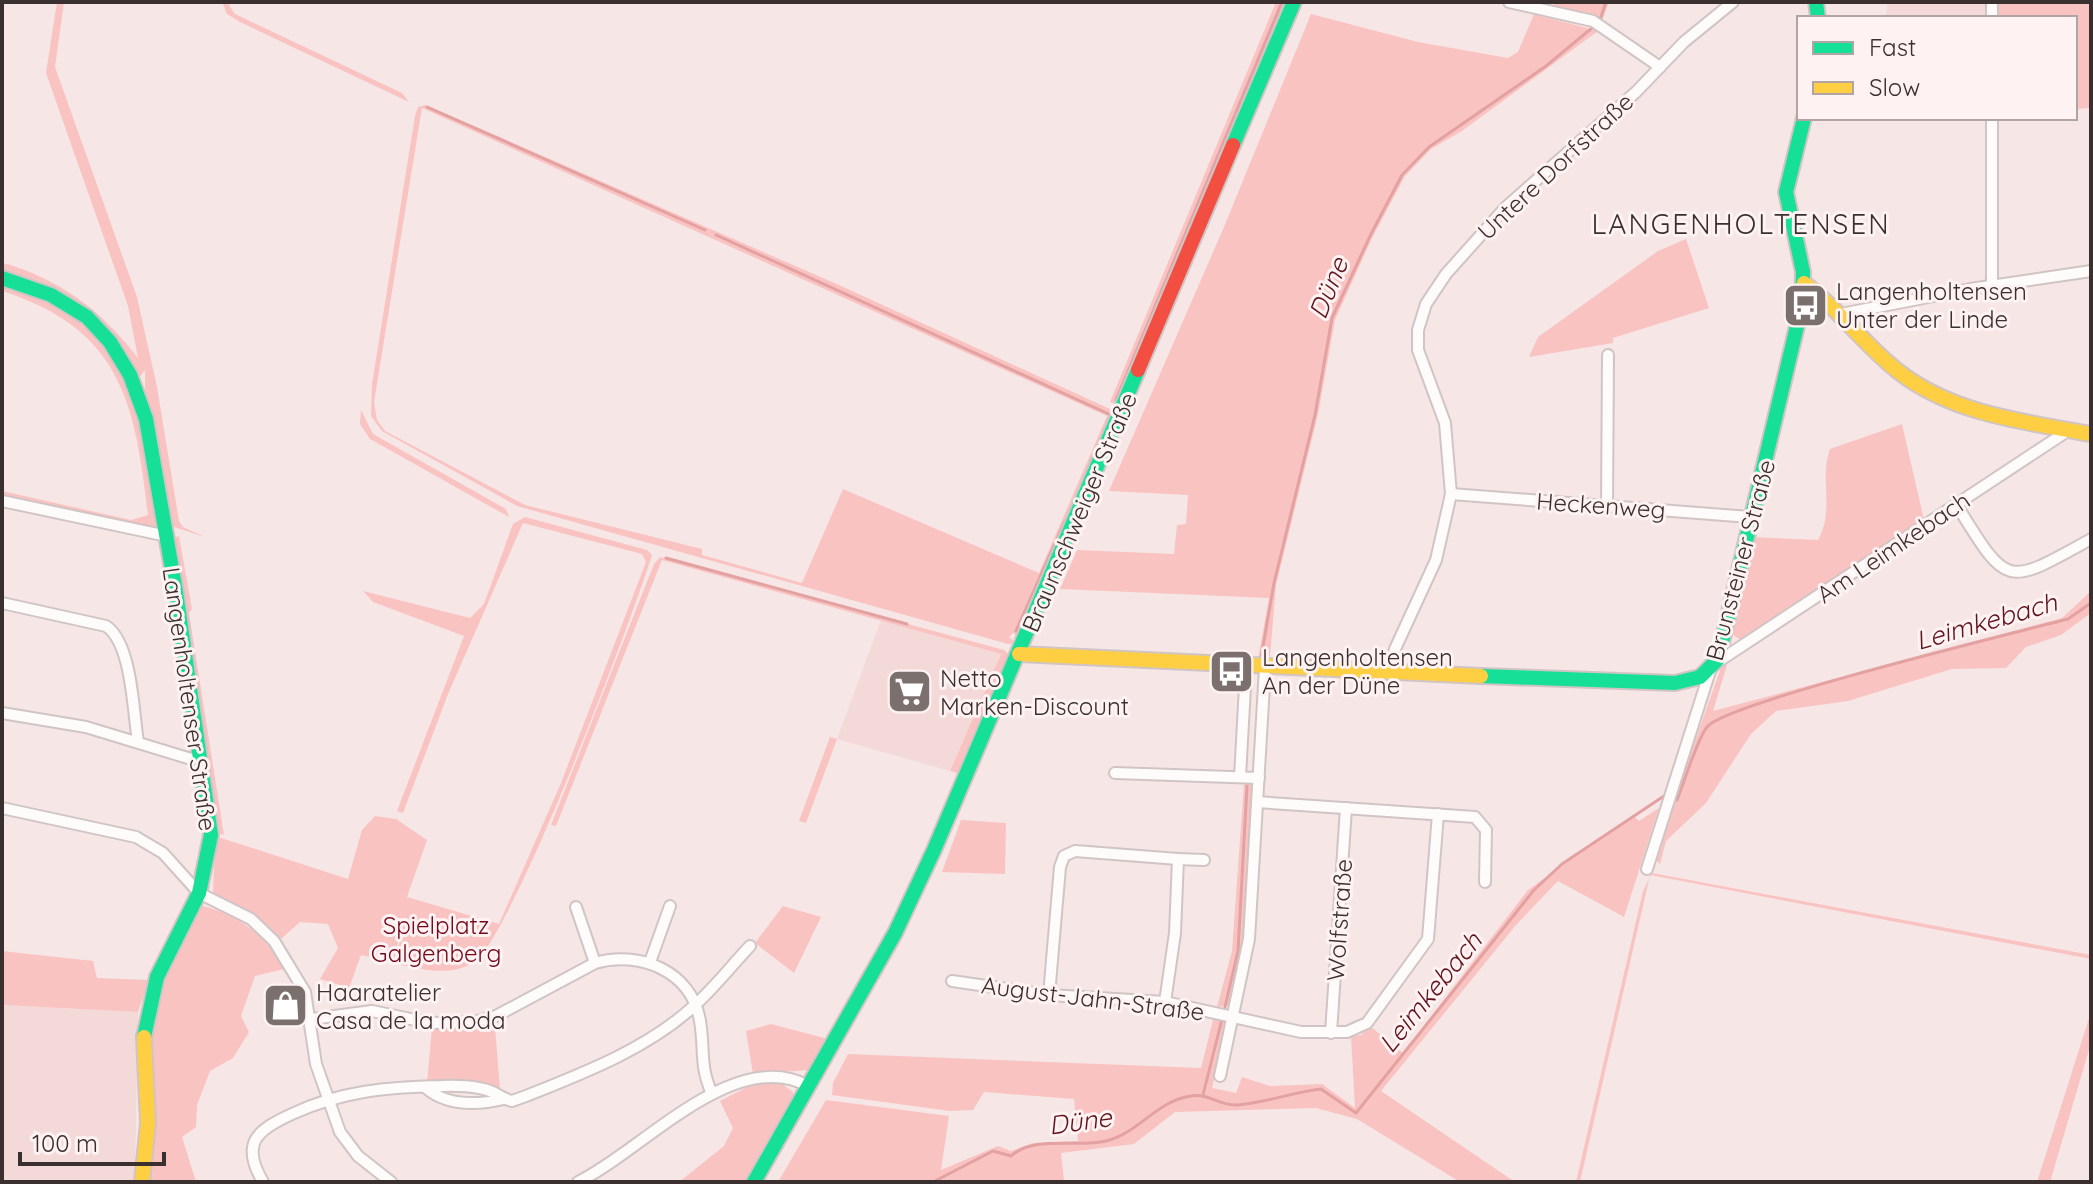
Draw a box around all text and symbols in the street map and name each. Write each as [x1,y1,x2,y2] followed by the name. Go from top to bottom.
[1797,16,2077,120] legend
[1869,32,1916,62] text: Fast
[1869,72,1920,102] text: Slow
[1471,86,1639,246] street label: Untere Dorfstraße
[1591,206,1891,241] district label: LANGENHOLTENSEN
[1301,251,1356,323] water label: Düne
[1836,276,2027,334] place label: Langenholtensen Unter der Linde
[1781,281,1829,329] bus stop icon: Langenholtensen Unter der Linde
[1015,388,1143,636] street label: Braunschweiger Straße
[1699,456,1781,664] street label: Brunsteiner Straße
[1811,485,1975,609] street label: Am Leimkebach
[1535,486,1667,524] street label: Heckenweg
[157,565,223,833] street label: Langenholtenser Straße
[1911,585,2062,657] water label: Leimkebach
[1262,642,1453,700] place label: Langenholtensen An der Düne
[1207,647,1255,695] bus stop icon: Langenholtensen An der Düne
[940,663,1129,721] place label: Netto Marken-Discount
[885,668,933,716] supermarket icon: Netto Marken-Discount
[1320,858,1358,982] street label: Wolfstraße
[371,910,501,968] park label: Spielplatz Galgenberg
[1371,924,1489,1059] water label: Leimkebach
[980,969,1206,1027] street label: August-Jahn-Straße
[316,977,506,1035] place label: Haaratelier Casa de la moda
[261,982,309,1030] shop icon: Haaratelier Casa de la moda
[1046,1100,1115,1142] water label: Düne
[20,1116,164,1166] scale bar
[32,1128,98,1158] text: 100 m

